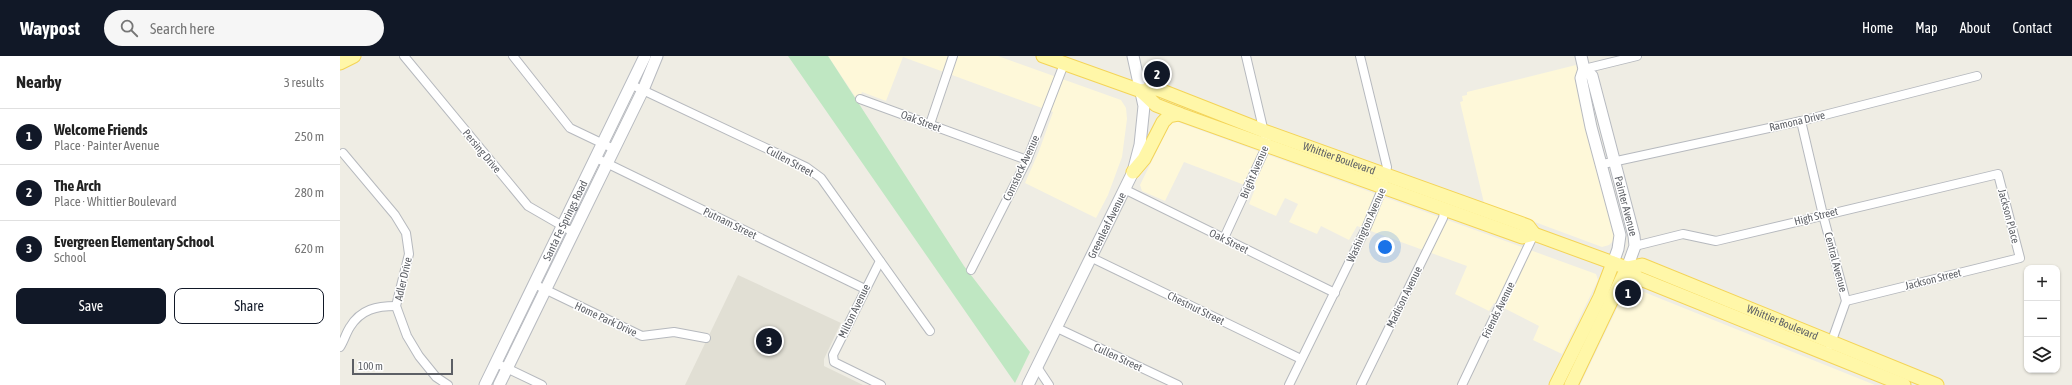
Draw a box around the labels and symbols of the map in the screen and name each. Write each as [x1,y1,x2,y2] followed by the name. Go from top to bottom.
[1144,59,1170,89] pin: 2
[899,108,943,134] street label: Oak Street
[1768,109,1826,133] street label: Ramona Drive
[460,127,504,175] street label: Persing Drive
[1001,133,1041,203] street label: Comstock Avenue
[1301,140,1377,177] street label: Whittier Boulevard
[764,144,816,178] street label: Cullen Street
[1237,144,1271,200] street label: Bright Avenue
[1613,175,1640,237] street label: Painter Avenue
[540,178,590,263] street label: Santa Fe Springs Road
[1344,186,1388,264] street label: Washington Avenue
[1996,187,2022,245] street label: Jackson Place
[1085,190,1128,260] street label: Greenleaf Avenue
[701,205,759,241] street label: Putnam Street
[1793,205,1839,227] street label: High Street
[1207,226,1251,256] street label: Oak Street
[1822,231,1850,293] street label: Central Avenue
[1375,237,1395,257] your location
[392,256,414,302] street label: Adler Drive
[1384,264,1424,330] street label: Madison Avenue
[1904,266,1962,292] street label: Jackson Street
[1615,278,1641,308] pin: 1
[1479,280,1517,340] street label: Friends Avenue
[836,282,872,340] street label: Milton Avenue
[1166,289,1226,327] street label: Chestnut Street
[573,299,639,339] street label: Home Park Drive
[1745,302,1820,342] street label: Whittier Boulevard
[756,326,782,356] pin: 3
[1092,341,1144,373] street label: Cullen Street
[352,357,453,376] scale bar

